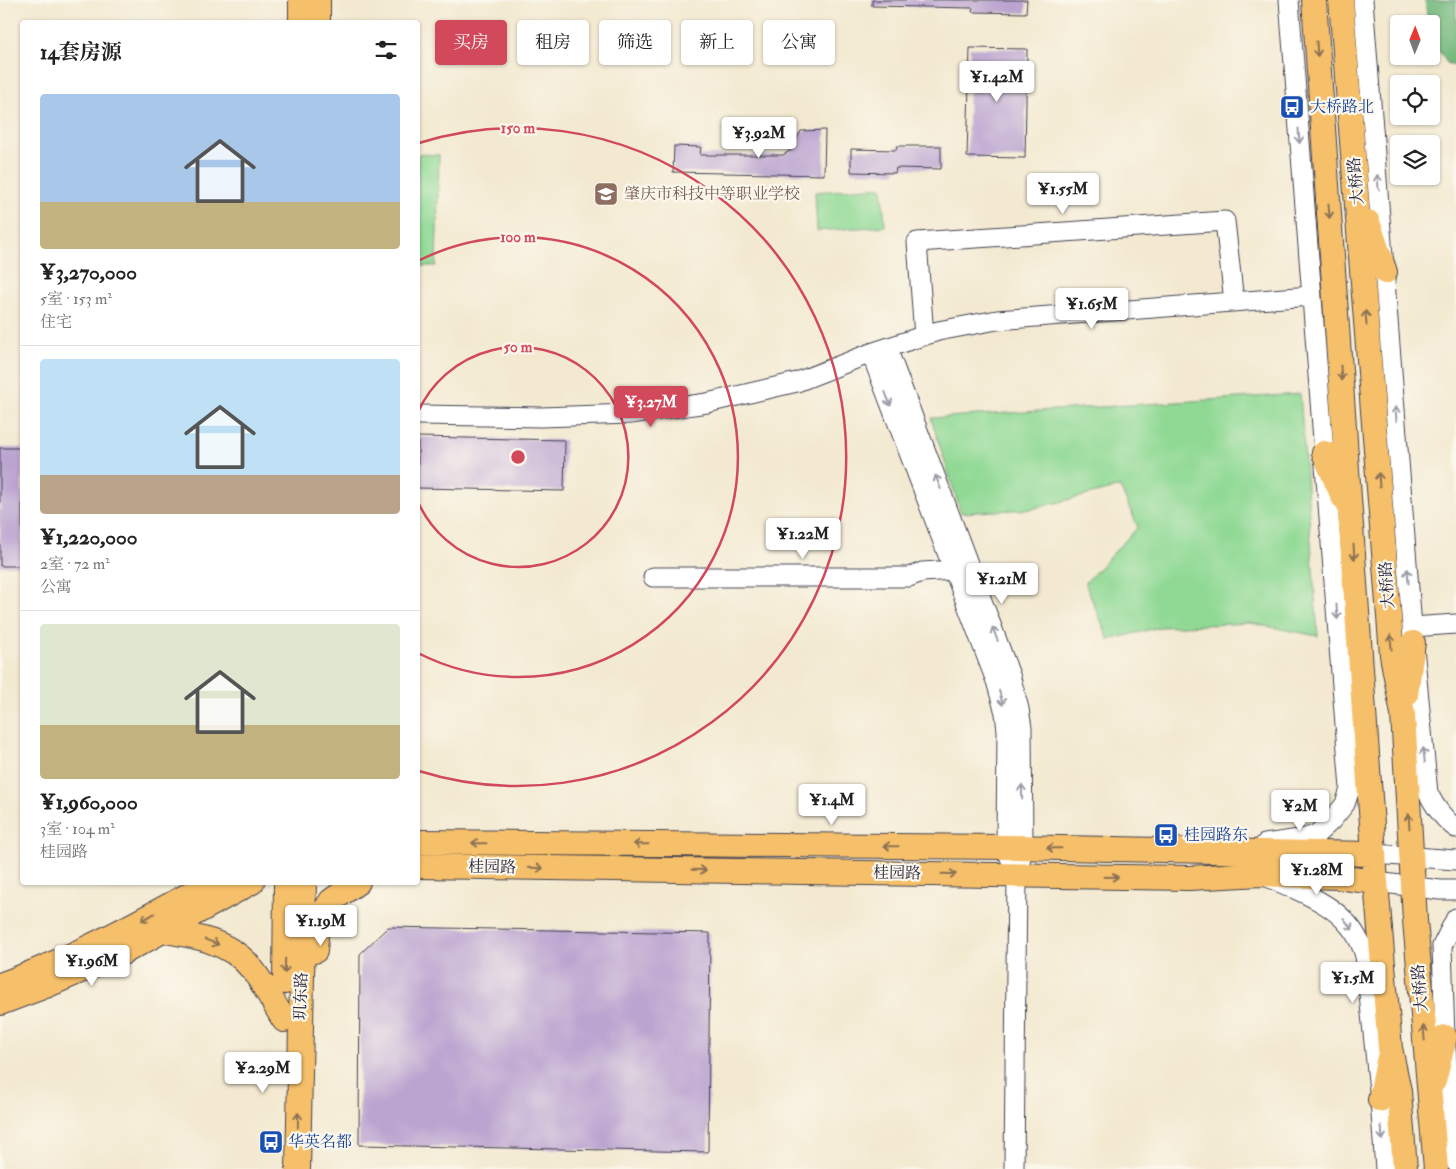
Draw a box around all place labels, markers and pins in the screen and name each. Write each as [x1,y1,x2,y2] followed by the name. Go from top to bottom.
[956,61,1038,103] pin: ¥1.42M
[1279,94,1305,120] bus stop icon: 大桥路北
[1310,97,1374,117] place label: 大桥路北
[718,116,800,159] pin: ¥3.92M
[1022,172,1104,215] pin: ¥1.55M
[593,181,619,207] school or university icon: 肇庆市科技中等职业学校
[624,184,800,204] place label: 肇庆市科技中等职业学校
[1051,288,1133,330] pin: ¥1.65M
[610,386,692,428] pin: ¥3.27M
[509,448,527,466] centre of rings
[762,518,844,560] pin: ¥1.22M
[961,562,1043,605] pin: ¥1.21M
[797,784,867,826] pin: ¥1.4M
[1276,790,1324,832] pin: ¥2M
[1153,822,1179,848] bus stop icon: 桂园路东
[1184,825,1248,845] place label: 桂园路东
[1276,854,1358,896] pin: ¥1.28M
[280,904,362,947] pin: ¥1.19M
[51,944,133,987] pin: ¥1.96M
[1318,962,1388,1004] pin: ¥1.5M
[222,1052,304,1094] pin: ¥2.29M
[258,1129,284,1155] bus stop icon: 华英名都
[288,1132,352,1152] place label: 华英名都

